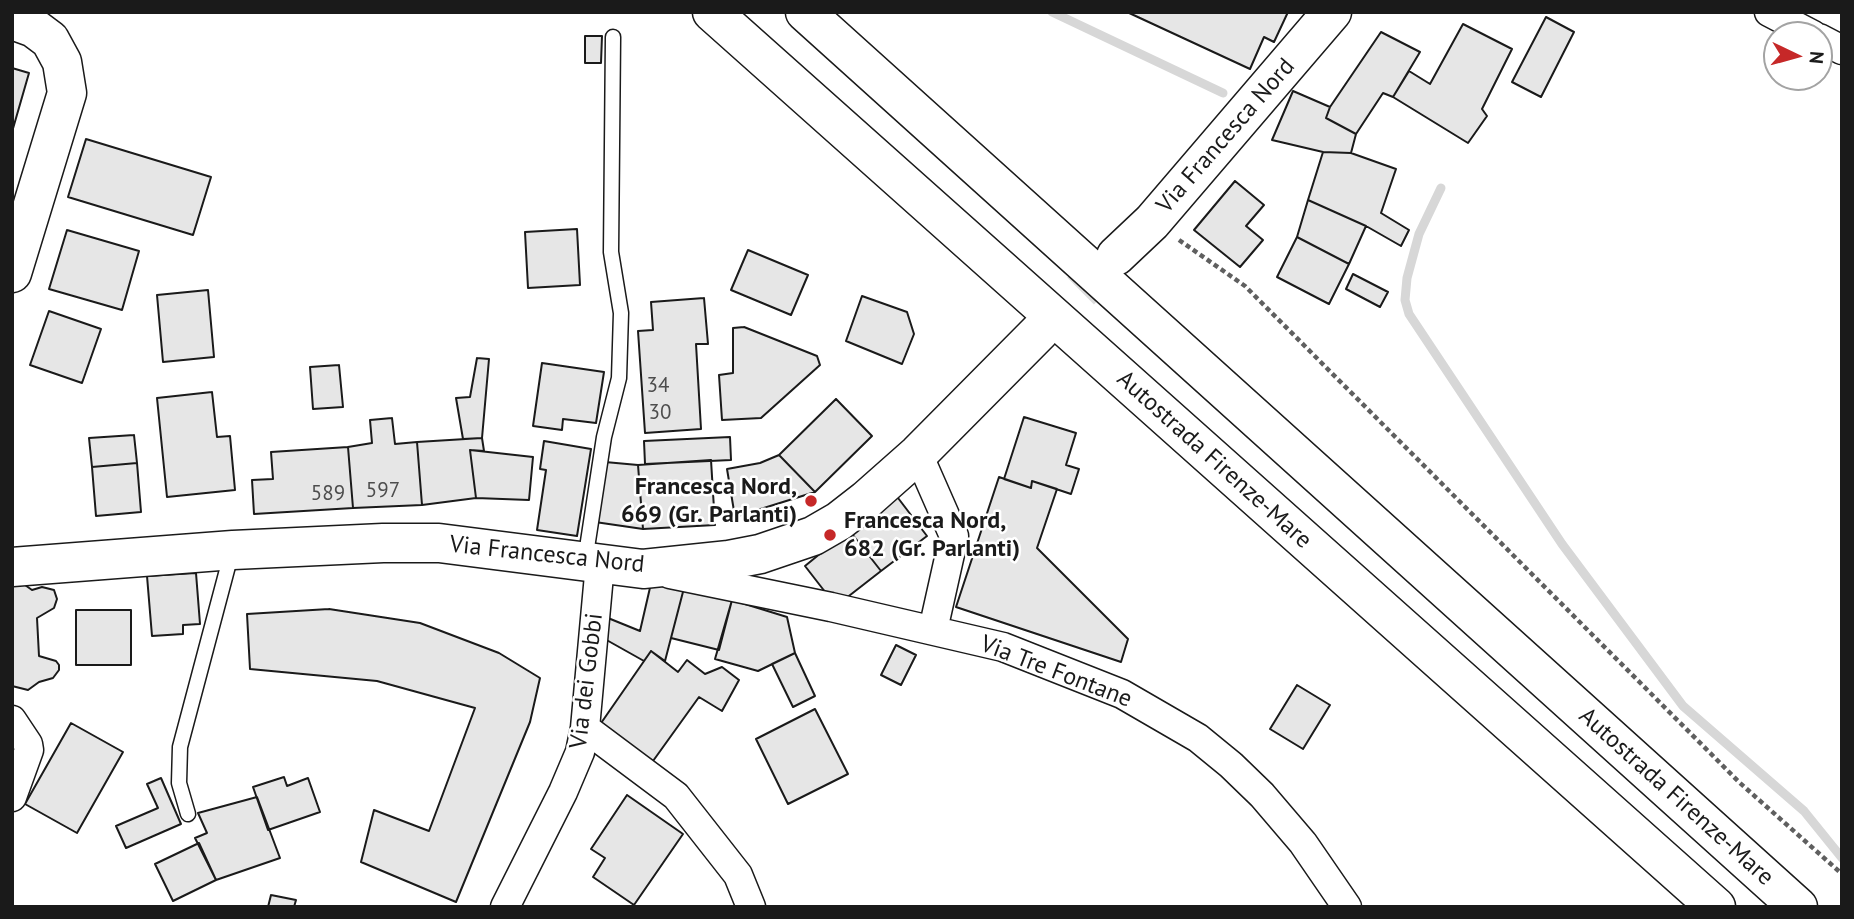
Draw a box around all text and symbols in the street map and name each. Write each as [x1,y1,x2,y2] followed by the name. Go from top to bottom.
[1763,21,1833,91] north arrow
[1804,50,1829,65] text: N
[1151,53,1301,219] street label: Via Francesca Nord
[1111,365,1317,555] street label: Autostrada Firenze-Mare
[647,373,669,399] house number: 34
[649,400,671,426] house number: 30
[621,473,797,529] place label: Francesca Nord, 669 (Gr. Parlanti)
[366,478,400,504] house number: 597
[311,481,345,507] house number: 589
[803,493,819,509] marker: Francesca Nord, 669 (Gr. Parlanti)
[844,507,1020,563] place label: Francesca Nord, 682 (Gr. Parlanti)
[822,527,838,543] marker: Francesca Nord, 682 (Gr. Parlanti)
[448,530,646,580] street label: Via Francesca Nord
[564,612,610,750] street label: Via dei Gobbi
[976,630,1136,714] street label: Via Tre Fontane
[1573,702,1779,892] street label: Autostrada Firenze-Mare

